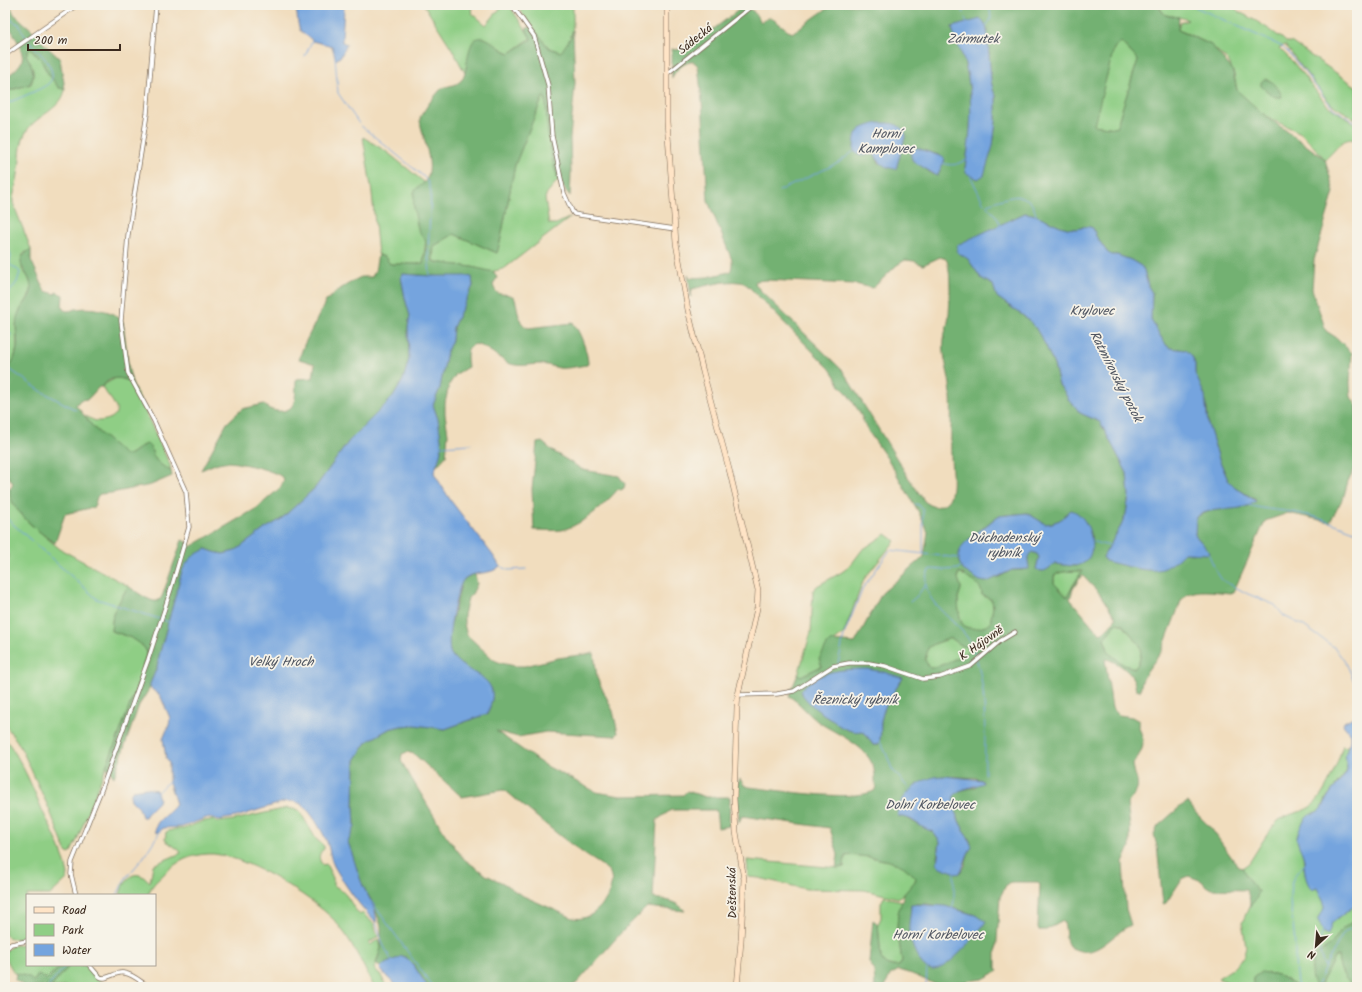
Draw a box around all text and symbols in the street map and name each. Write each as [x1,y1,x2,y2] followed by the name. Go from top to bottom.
[674,19,718,59] street label: Sádecká
[28,26,120,52] scale bar
[947,29,1001,50] water label: Zármutek
[34,31,68,50] text: 200 m
[858,124,915,160] water label: Horní Kamplovec
[1070,301,1115,322] water label: Krylovec
[1084,327,1149,428] water label: Ratmírovský potok
[969,528,1042,564] water label: Důchodenský rybník
[955,621,1008,666] street label: K Hájovně
[248,652,315,673] water label: Velký Hroch
[812,690,900,711] water label: Řeznický rybník
[885,795,976,816] water label: Dolní Korbelovec
[723,866,742,919] street label: Deštenská
[26,894,156,966] legend
[62,901,87,920] text: Road
[62,921,84,940] text: Park
[893,925,985,946] water label: Horní Korbelovec
[1296,926,1336,966] north arrow
[62,941,92,960] text: Water
[1305,944,1319,964] text: N

